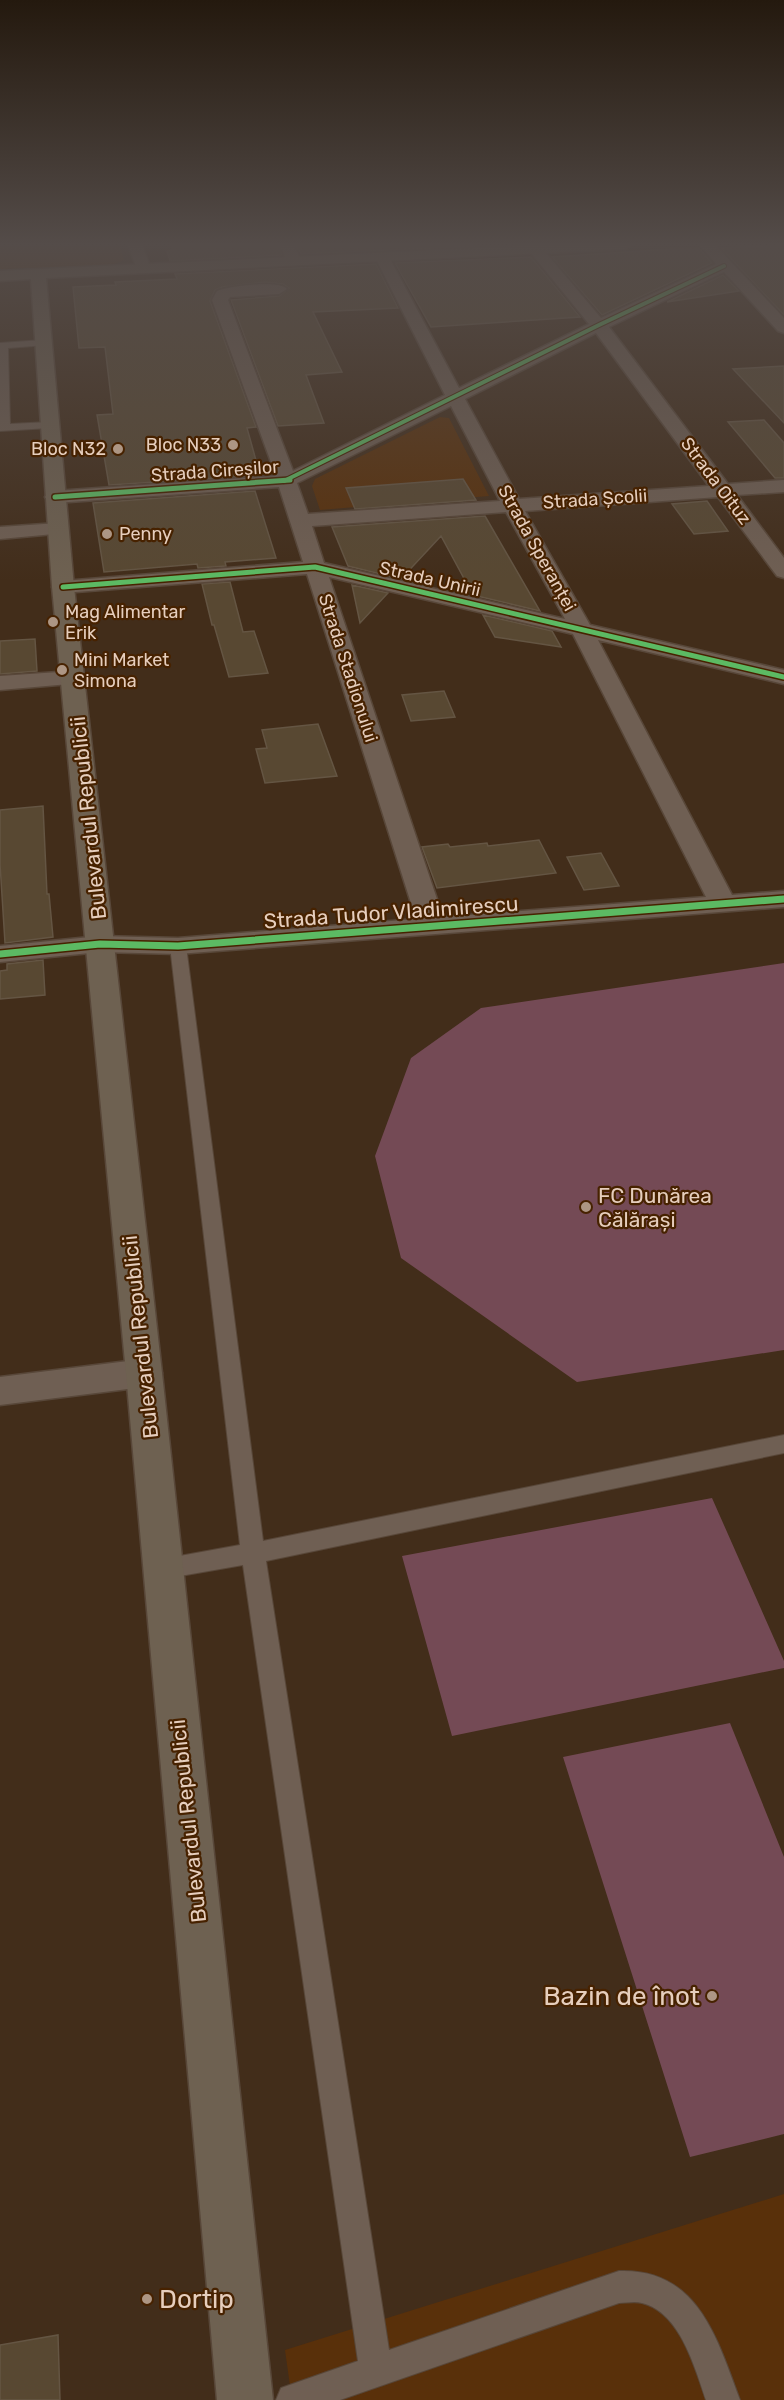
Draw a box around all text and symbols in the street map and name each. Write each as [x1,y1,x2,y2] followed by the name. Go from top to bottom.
[676,433,756,529] street label: Strada Oituz
[146,434,221,456] place label: Bloc N33
[31,438,106,460] place label: Bloc N32
[226,438,240,452] marker: Bloc N33
[111,442,125,456] marker: Bloc N32
[150,456,280,486] street label: Strada Cireșilor
[493,481,581,615] street label: Strada Speranței
[542,484,648,514] street label: Strada Școlii
[119,523,172,545] place label: Penny
[100,527,114,541] marker: Penny
[377,557,483,601] street label: Strada Unirii
[314,591,382,745] street label: Strada Stadionului
[65,601,186,644] place label: Mag Alimentar Erik
[46,615,60,629] marker: Mag Alimentar Erik
[74,649,169,692] place label: Mini Market Simona
[55,663,69,677] marker: Mini Market Simona
[65,715,111,921] street label: Bulevardul Republicii
[263,891,519,933] street label: Strada Tudor Vladimirescu
[598,1183,712,1232] place label: FC Dunărea Călărași
[579,1200,593,1214] marker: FC Dunărea Călărași
[117,1234,163,1440] street label: Bulevardul Republicii
[165,1718,211,1924] street label: Bulevardul Republicii
[543,1981,700,2012] place label: Bazin de înot
[705,1989,719,2003] marker: Bazin de înot
[159,2284,234,2315] place label: Dortip
[140,2292,154,2306] marker: Dortip

